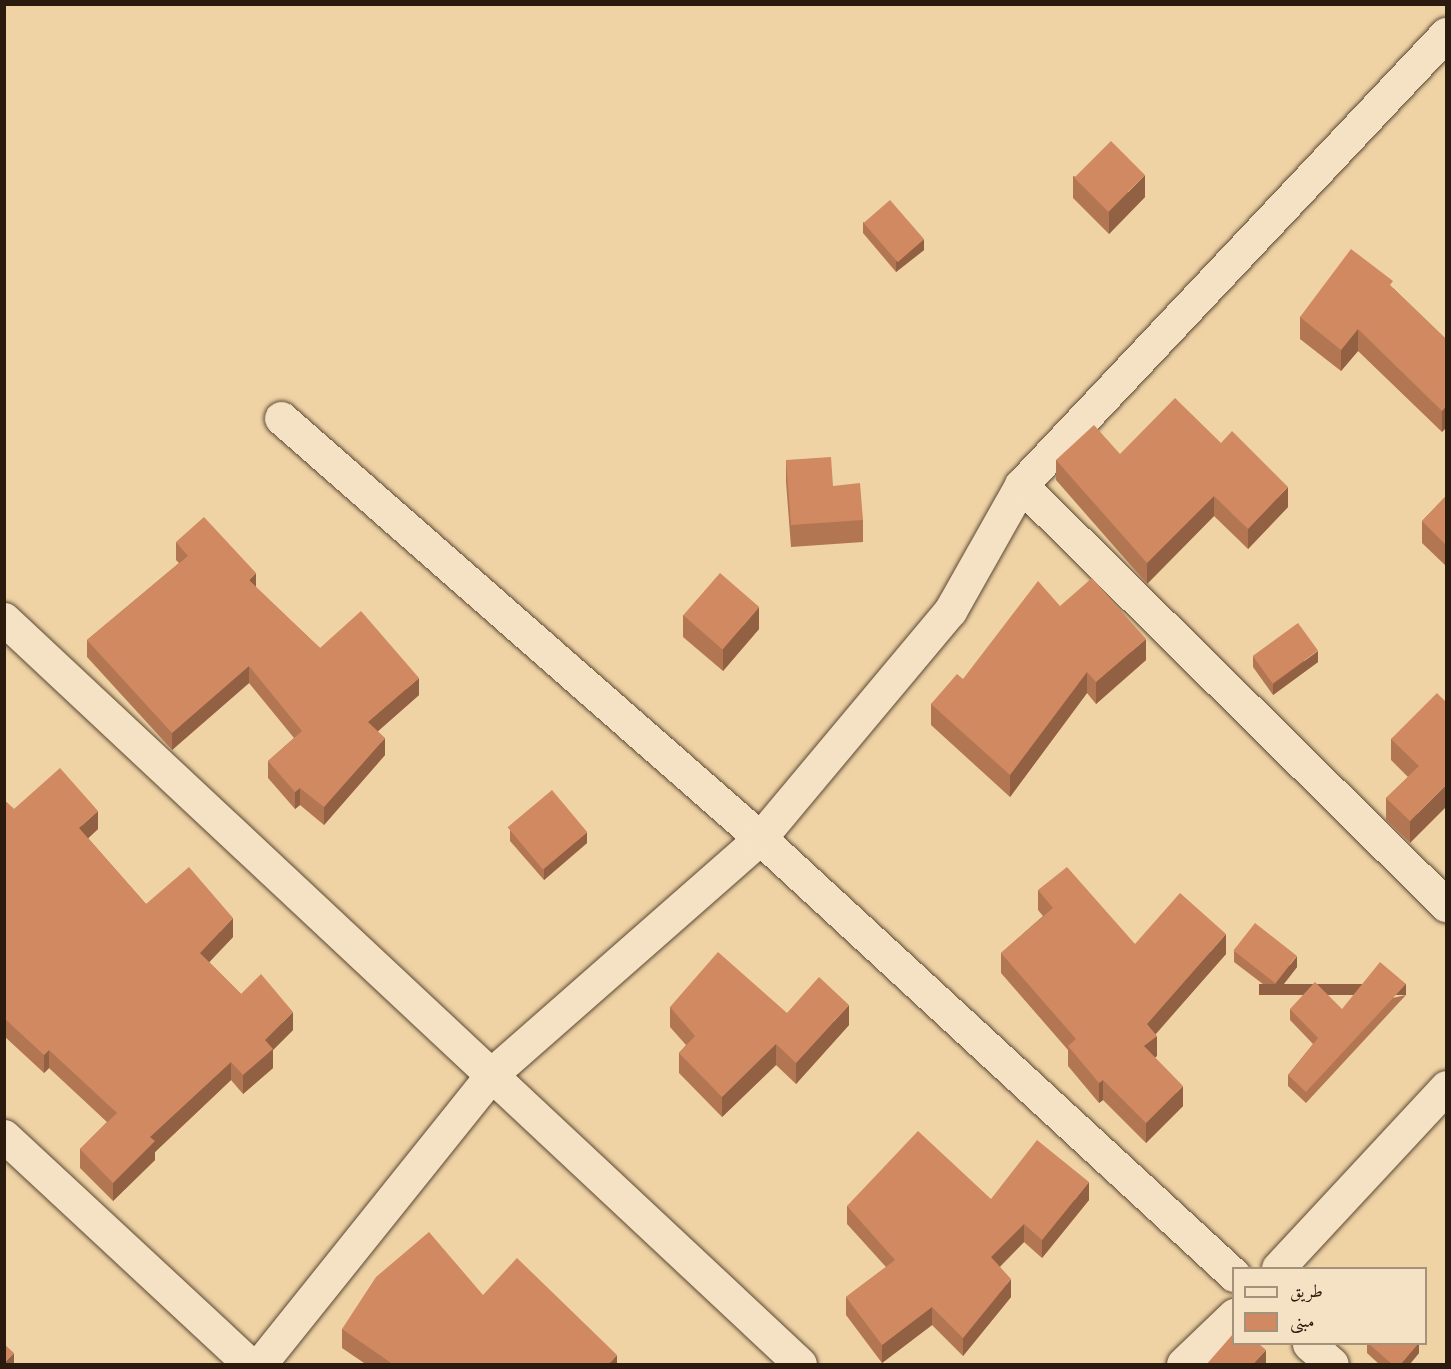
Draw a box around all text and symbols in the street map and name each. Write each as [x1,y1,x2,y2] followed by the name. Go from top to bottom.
[1232,1267,1427,1345] legend
[1290,1277,1323,1304] text: طريق
[1290,1307,1315,1334] text: مبنى

